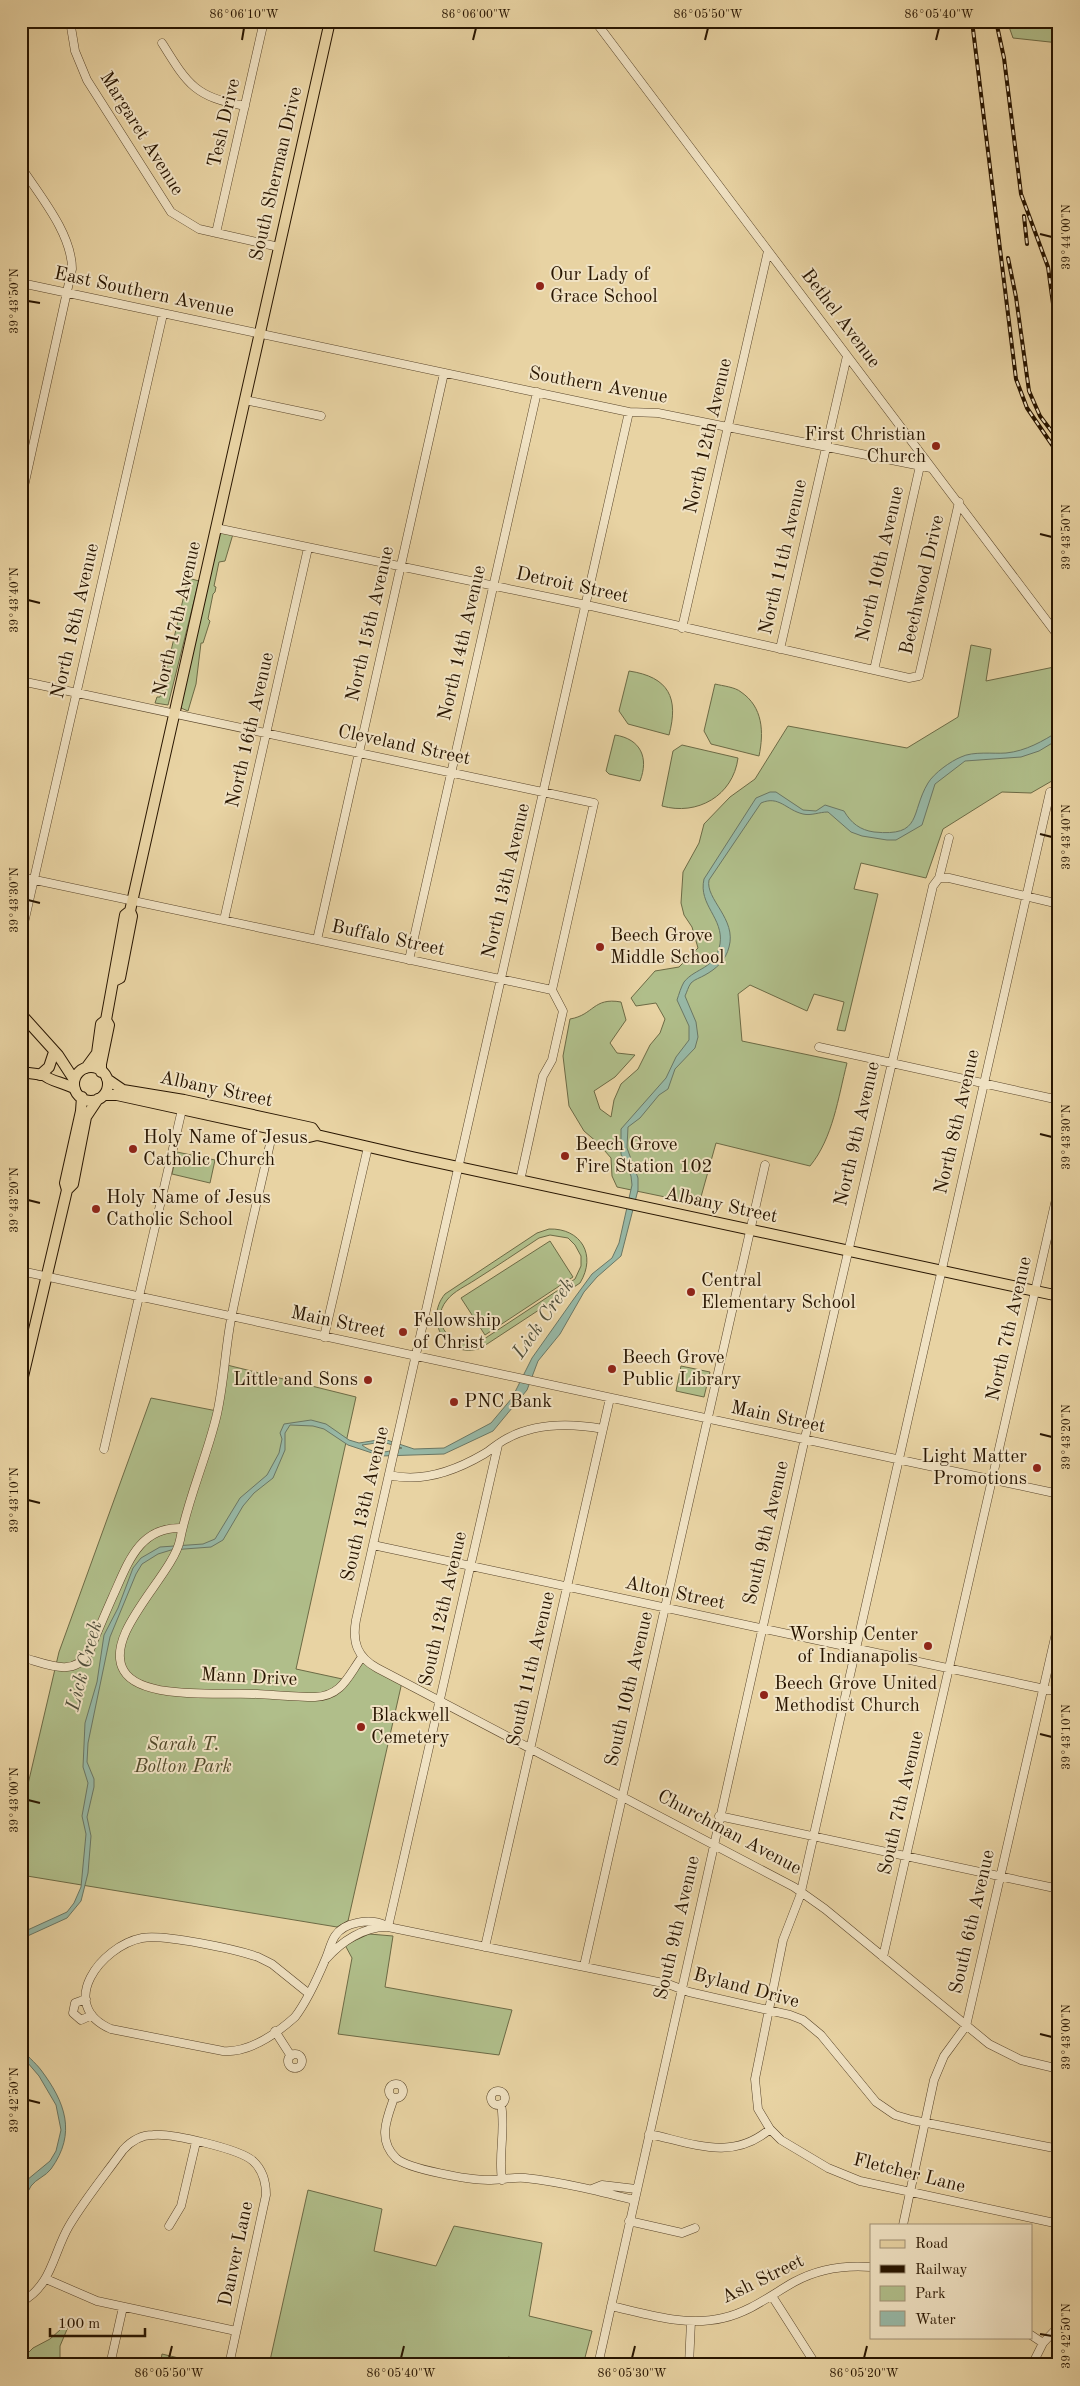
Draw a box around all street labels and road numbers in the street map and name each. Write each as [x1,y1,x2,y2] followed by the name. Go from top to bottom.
[95,69,187,199] street label: Margaret Avenue
[206,77,244,169] street label: Tesh Drive
[248,85,306,263] street label: South Sherman Drive
[52,265,236,321] street label: East Southern Avenue
[797,266,883,372] street label: Bethel Avenue
[682,356,736,516] street label: North 12th Avenue
[527,364,669,408] street label: Southern Avenue
[757,477,811,637] street label: North 11th Avenue
[854,484,908,644] street label: North 10th Avenue
[898,513,948,657] street label: Beechwood Drive
[151,539,205,699] street label: North 17th Avenue
[49,541,103,701] street label: North 18th Avenue
[344,544,398,704] street label: North 15th Avenue
[436,563,490,723] street label: North 14th Avenue
[514,565,630,607] street label: Detroit Street
[224,650,278,810] street label: North 16th Avenue
[336,723,472,769] street label: Cleveland Street
[480,801,534,961] street label: North 13th Avenue
[330,918,446,960] street label: Buffalo Street
[932,1048,984,1196] street label: North 8th Avenue
[832,1060,884,1208] street label: North 9th Avenue
[158,1069,274,1111] street label: Albany Street
[663,1185,779,1227] street label: Albany Street
[984,1255,1036,1403] street label: North 7th Avenue
[289,1304,387,1342] street label: Main Street
[729,1399,827,1437] street label: Main Street
[339,1425,393,1583] street label: South 13th Avenue
[741,1459,793,1607] street label: South 9th Avenue
[417,1530,471,1688] street label: South 12th Avenue
[623,1574,727,1614] street label: Alton Street
[505,1590,559,1748] street label: South 11th Avenue
[603,1610,657,1768] street label: South 10th Avenue
[200,1666,298,1690] street label: Mann Drive
[876,1729,928,1877] street label: South 7th Avenue
[654,1787,804,1879] street label: Churchman Avenue
[947,1848,999,1996] street label: South 6th Avenue
[652,1854,704,2002] street label: South 9th Avenue
[691,1966,801,2012] street label: Byland Drive
[851,2151,967,2197] street label: Fletcher Lane
[217,2200,257,2308] street label: Danver Lane
[719,2252,807,2308] street label: Ash Street

